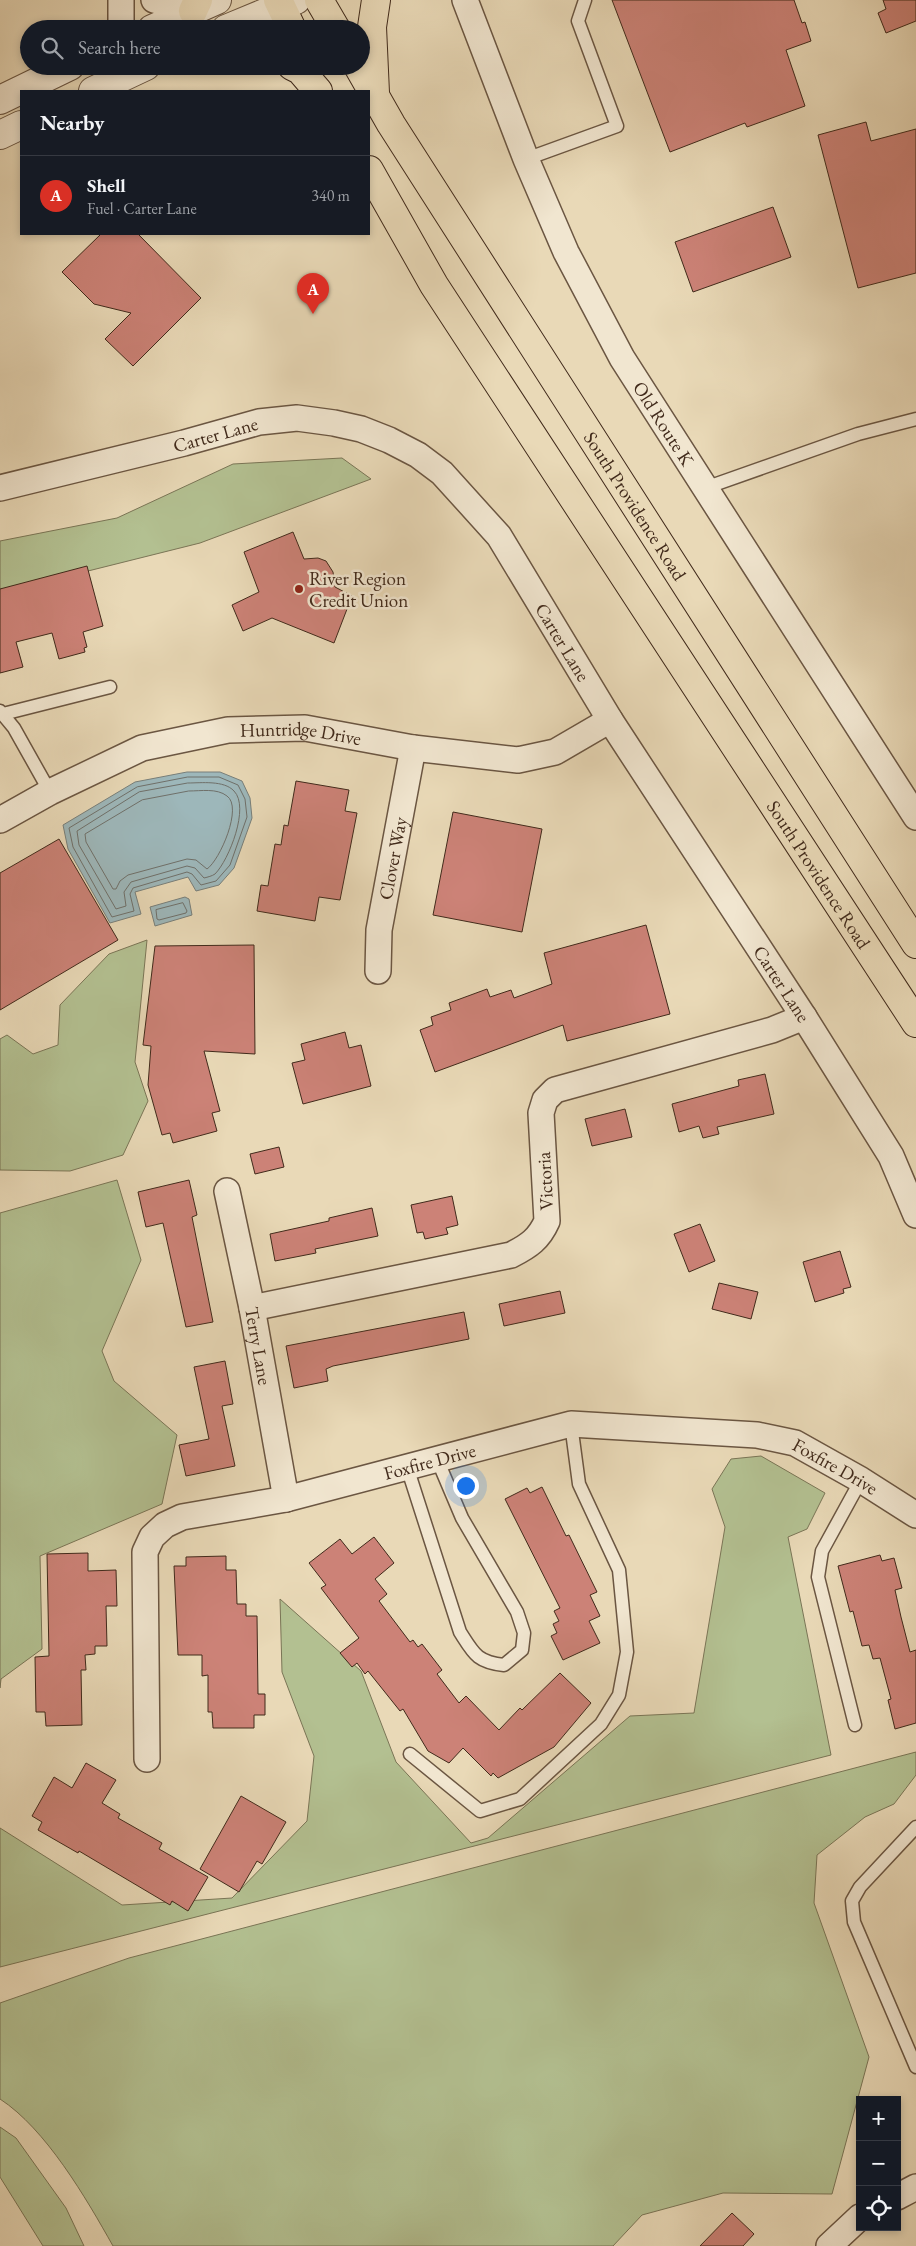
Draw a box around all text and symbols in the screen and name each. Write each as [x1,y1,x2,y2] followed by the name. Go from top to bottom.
[20,20,370,75] search box
[38,34,66,62] icon: search
[78,35,160,60] text: Search here
[40,109,104,136] text: Nearby
[87,173,126,198] text: Shell
[50,185,62,206] text: A
[311,185,350,206] text: 340 m
[87,198,197,219] text: Fuel · Carter Lane
[297,273,329,314] pin: A
[628,376,701,471] street label: Old Route K
[170,410,261,458] street label: Carter Lane
[578,426,693,585] street label: South Providence Road
[309,566,408,613] place label: River Region Credit Union
[293,583,305,595] marker: River Region Credit Union
[530,598,596,686] street label: Carter Lane
[239,715,363,751] street label: Huntridge Drive
[761,795,877,954] street label: South Providence Road
[372,814,413,902] street label: Clover Way
[748,940,817,1027] street label: Carter Lane
[531,1151,559,1211] street label: Victoria
[239,1305,278,1387] street label: Terry Lane
[788,1432,883,1500] street label: Foxfire Drive
[381,1437,478,1485] street label: Foxfire Drive
[453,1473,479,1499] your location
[856,2096,901,2231] map controls
[856,2096,901,2141] button: +
[856,2141,901,2186] button: −
[856,2186,901,2231] button: locate

